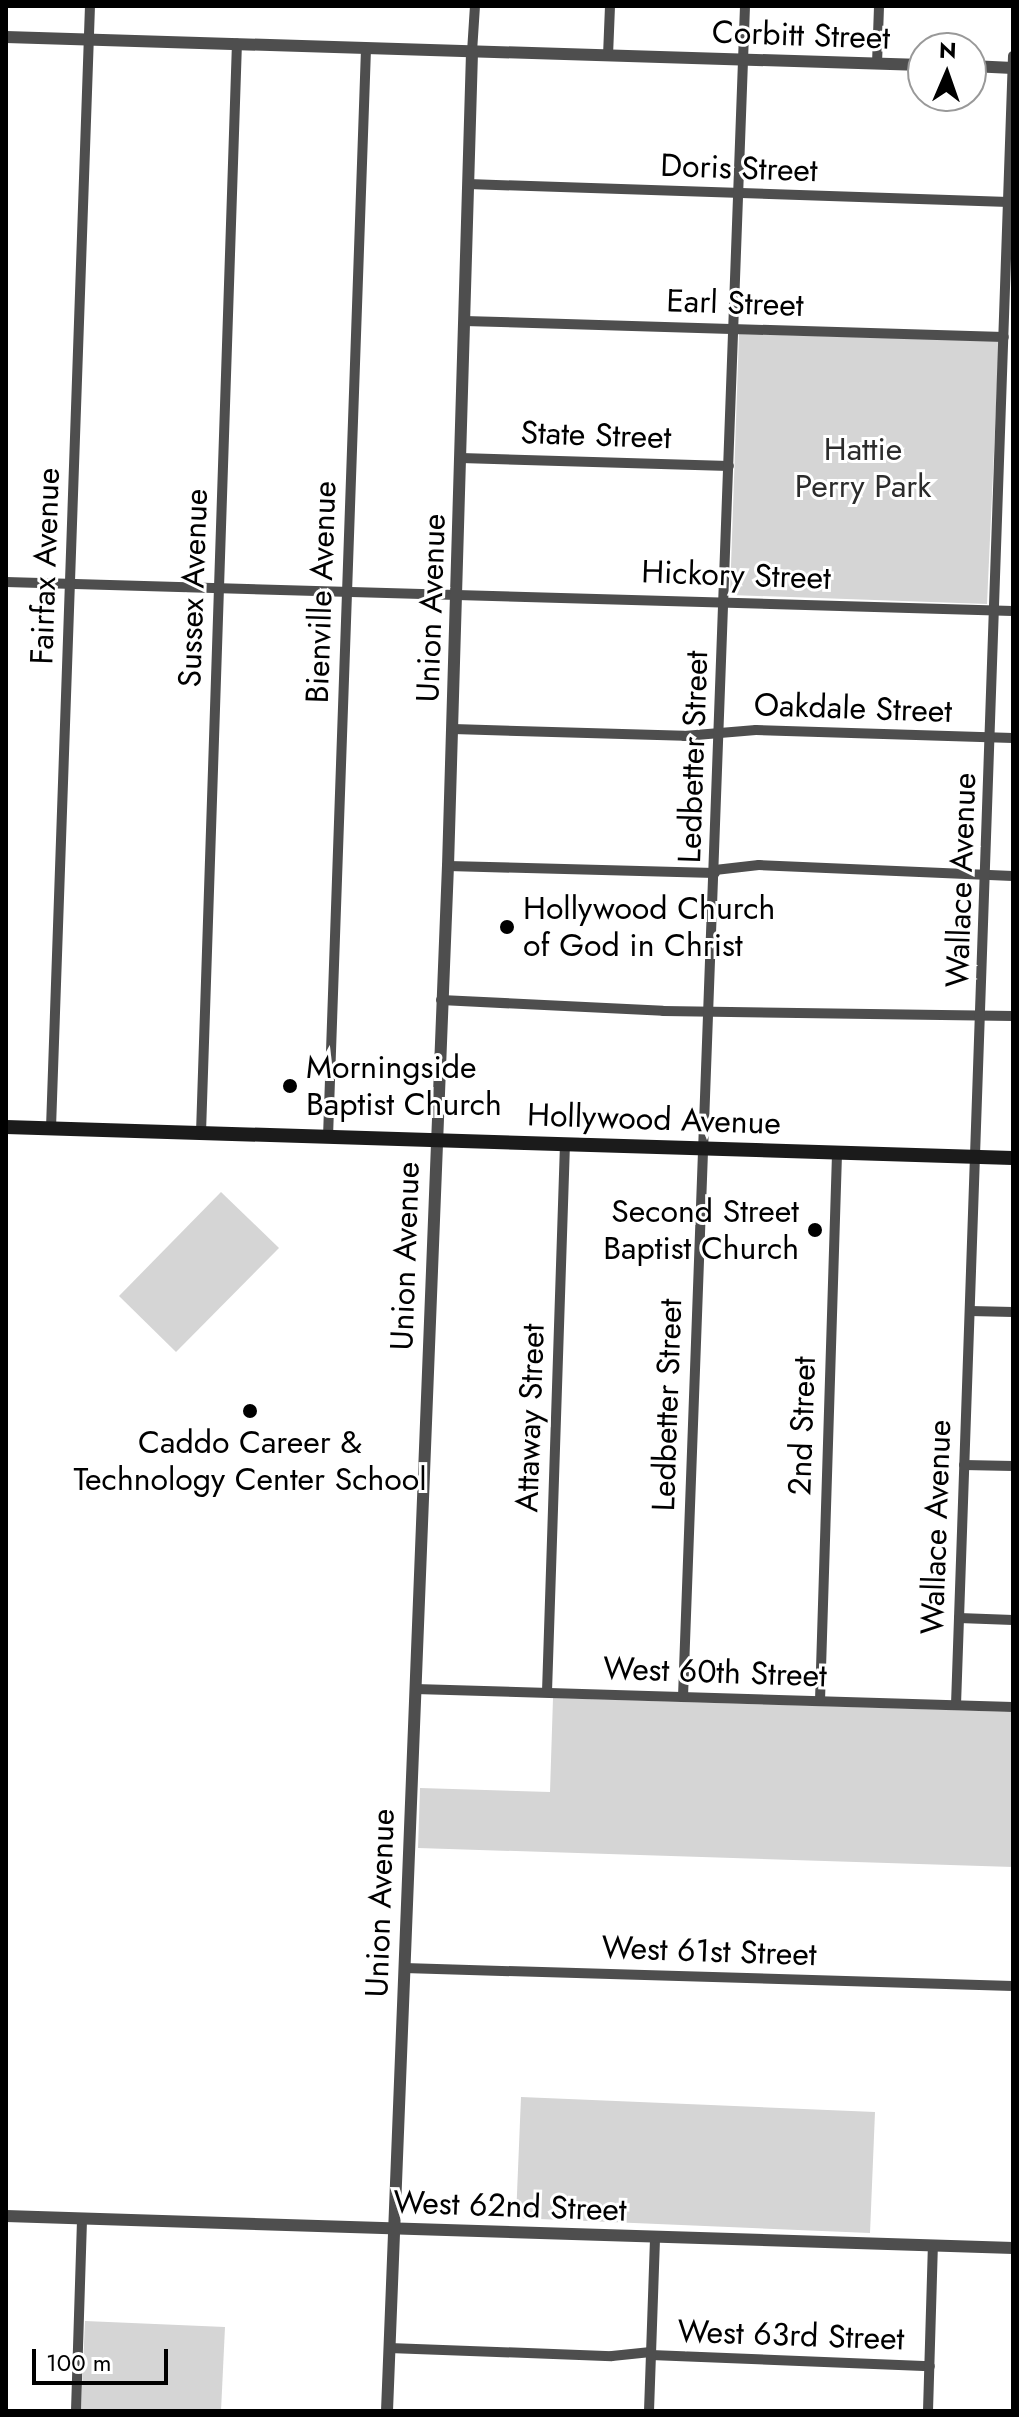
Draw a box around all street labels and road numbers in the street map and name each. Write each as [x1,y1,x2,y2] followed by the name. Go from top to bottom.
[711,13,891,57] street label: Corbitt Street
[660,146,818,190] street label: Doris Street
[666,281,804,325] street label: Earl Street
[520,413,672,457] street label: State Street
[22,467,68,665] street label: Fairfax Avenue
[298,480,344,704] street label: Bienville Avenue
[170,488,216,688] street label: Sussex Avenue
[409,513,453,703] street label: Union Avenue
[641,553,831,597] street label: Hickory Street
[670,650,716,864] street label: Ledbetter Street
[753,685,953,731] street label: Oakdale Street
[938,772,984,988] street label: Wallace Avenue
[526,1095,782,1143] street label: Hollywood Avenue
[383,1161,427,1351] street label: Union Avenue
[644,1298,690,1512] street label: Ledbetter Street
[508,1323,552,1513] street label: Attaway Street
[780,1356,824,1496] street label: 2nd Street
[913,1419,959,1635] street label: Wallace Avenue
[602,1649,828,1695] street label: West 60th Street
[358,1808,402,1998] street label: Union Avenue
[601,1928,817,1974] street label: West 61st Street
[393,2183,627,2229] street label: West 62nd Street
[677,2312,905,2358] street label: West 63rd Street

